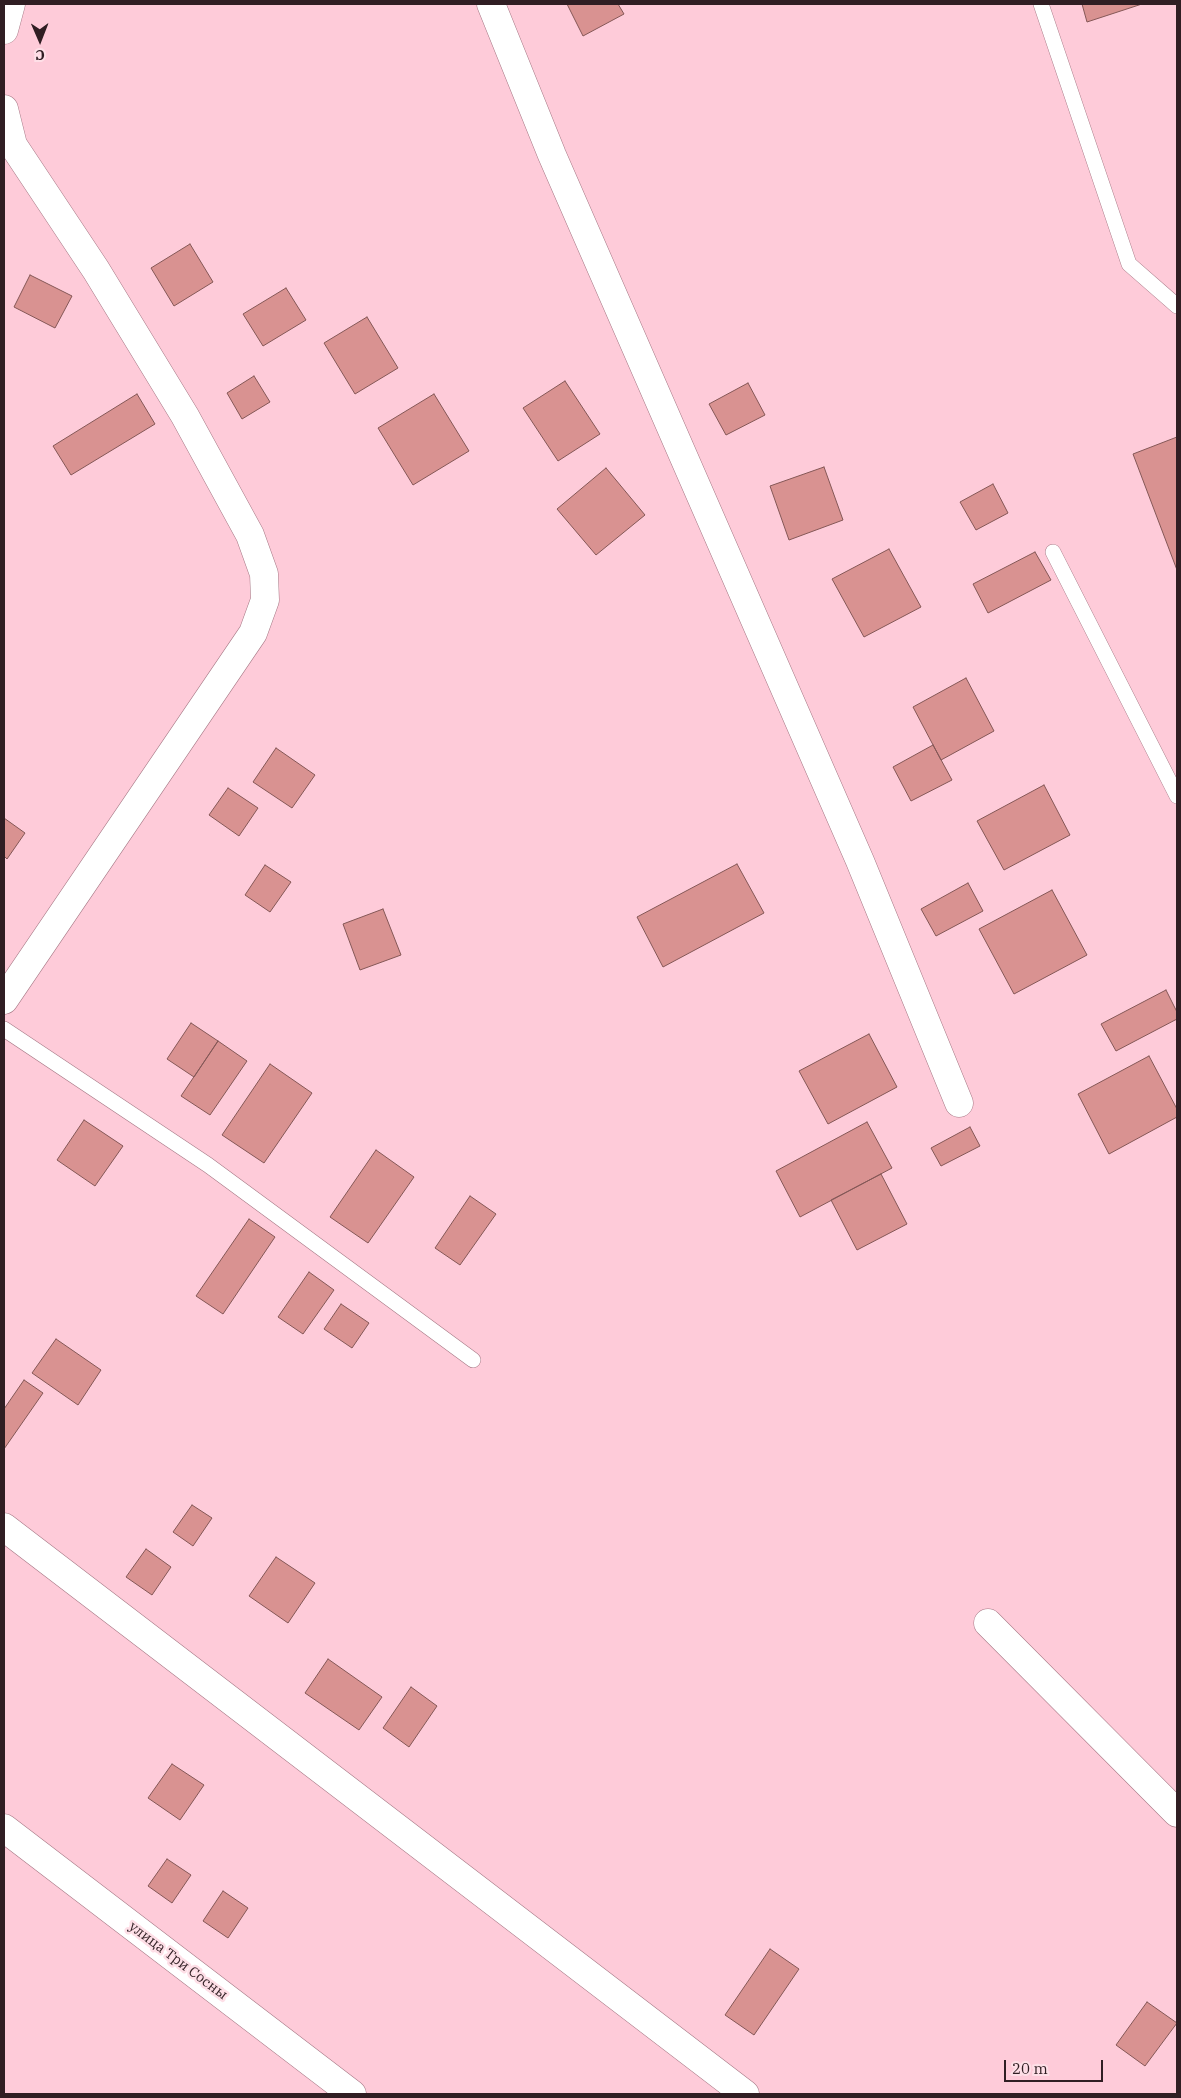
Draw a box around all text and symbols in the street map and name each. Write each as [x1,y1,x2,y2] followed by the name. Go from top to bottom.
[15,15,65,65] north arrow
[35,46,45,64] text: С
[125,1918,231,2004] street label: улица Три Сосны
[1006,2050,1105,2082] scale bar
[1012,2059,1048,2078] text: 20 m

